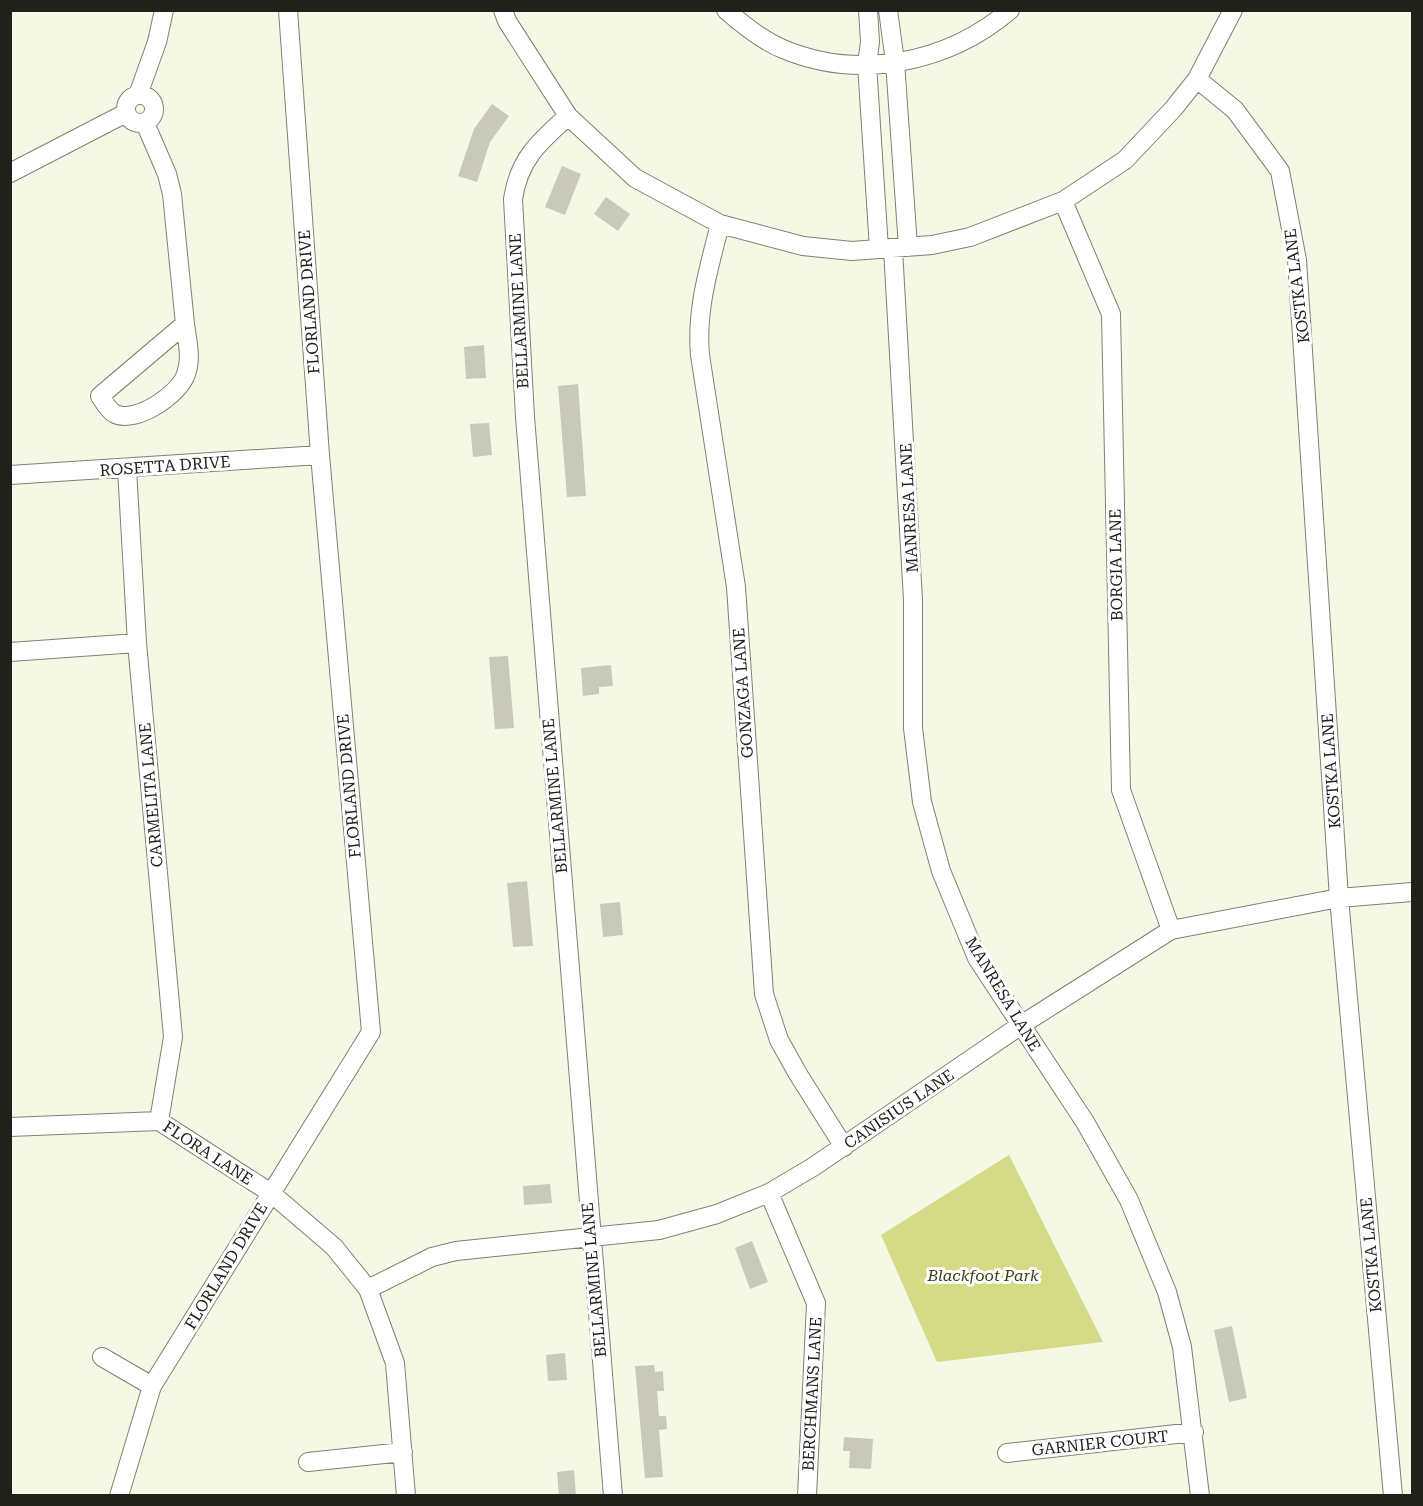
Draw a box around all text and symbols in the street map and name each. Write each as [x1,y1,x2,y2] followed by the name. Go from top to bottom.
[1281,228,1313,344] street label: KOSTKA LANE
[294,229,324,375] street label: FLORLAND DRIVE
[505,233,533,389] street label: BELLARMINE LANE
[896,443,922,573] street label: MANRESA LANE
[99,452,231,480] street label: ROSETTA DRIVE
[1106,509,1126,621] street label: BORGIA LANE
[729,627,757,759] street label: GONZAGA LANE
[333,713,365,859] street label: FLORLAND DRIVE
[1317,713,1345,829] street label: KOSTKA LANE
[539,718,571,874] street label: BELLARMINE LANE
[135,722,167,868] street label: CARMELITA LANE
[961,933,1045,1055] street label: MANRESA LANE
[840,1065,958,1153] street label: CANISIUS LANE
[160,1117,256,1189] street label: FLORA LANE
[1357,1197,1385,1313] street label: KOSTKA LANE
[181,1199,271,1333] street label: FLORLAND DRIVE
[578,1202,610,1358] street label: BELLARMINE LANE
[926,1266,1039,1285] park label: Blackfoot Park
[798,1316,826,1472] street label: BERCHMANS LANE
[1031,1426,1170,1460] street label: GARNIER COURT

